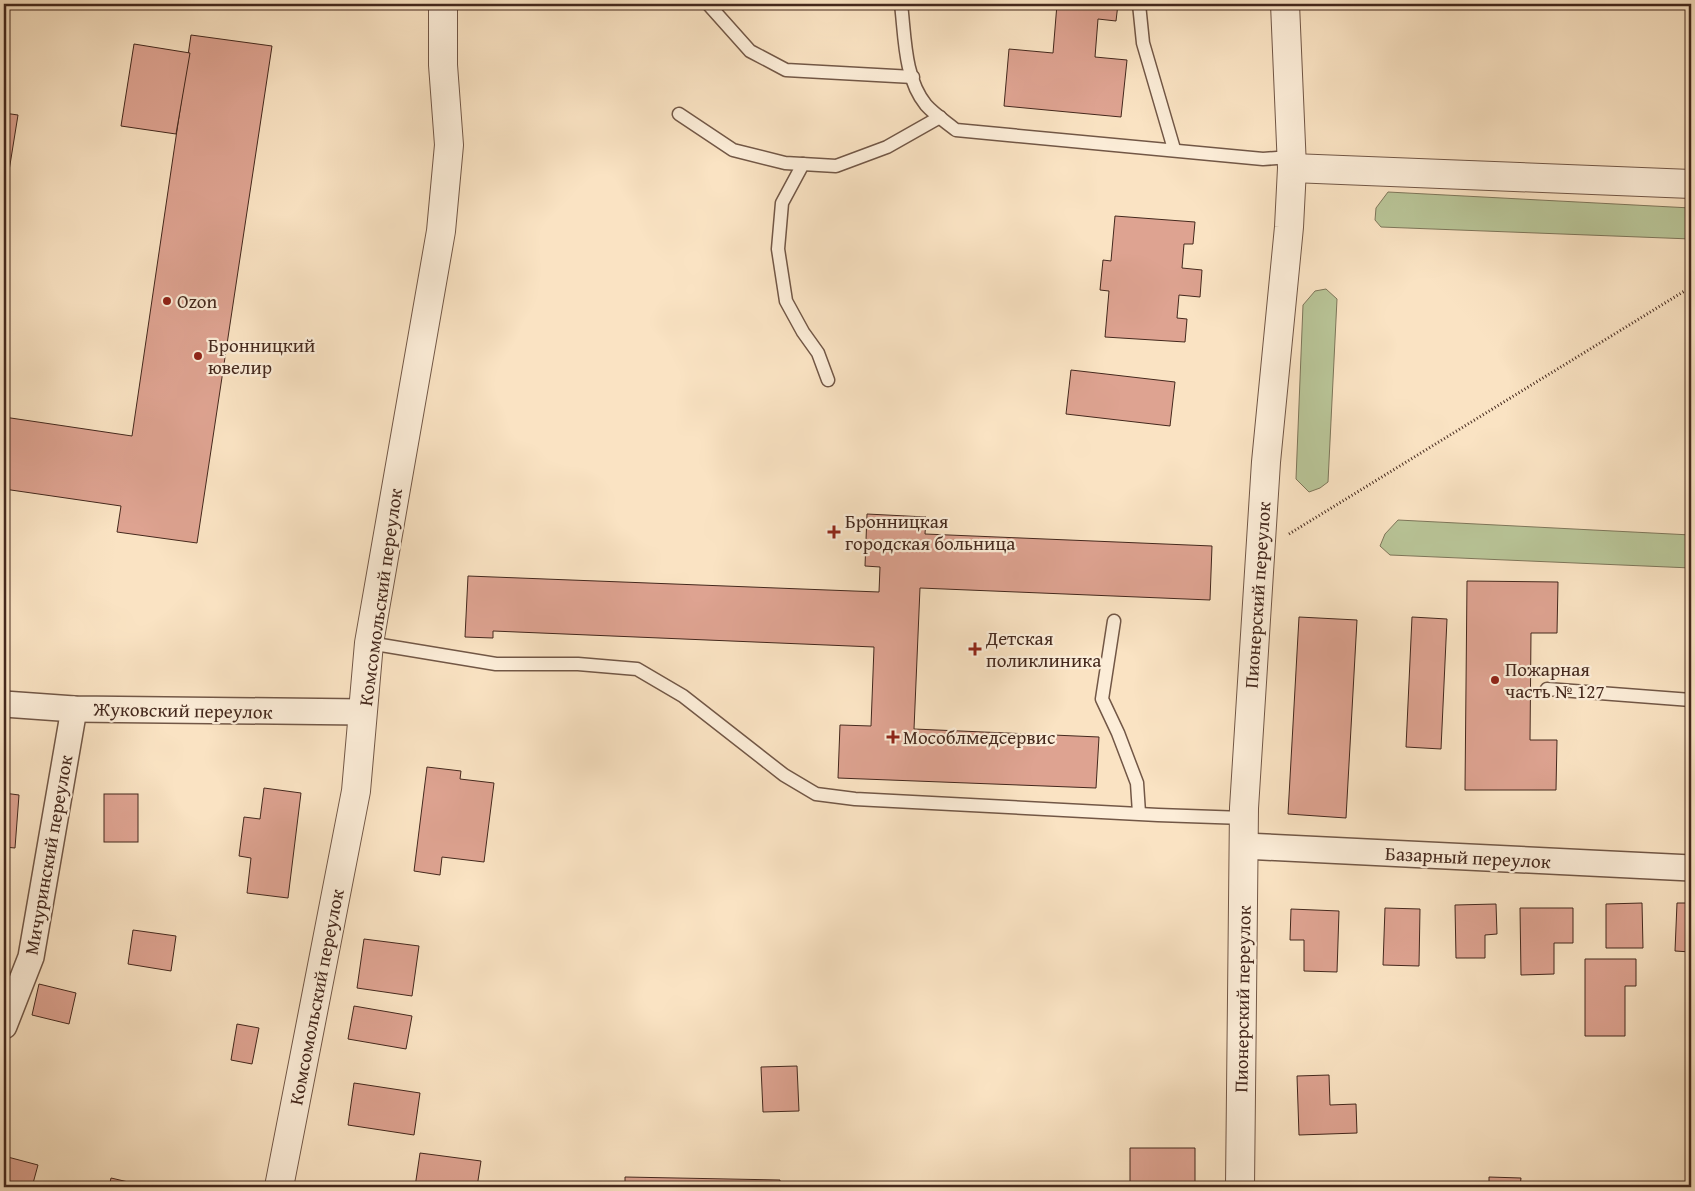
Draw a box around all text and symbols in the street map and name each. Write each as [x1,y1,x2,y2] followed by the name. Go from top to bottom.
[177,287,218,315] place label: Ozon
[161,295,173,307] marker: Ozon
[208,331,315,381] place label: Бронницкий ювелир
[192,350,204,362] marker: Бронницкий ювелир
[351,486,409,708] street label: Комсомольский переулок
[1237,501,1277,689] street label: Пионерский переулок
[845,507,1015,557] place label: Бронницкая городская больница
[827,525,841,539] marker: Бронницкая городская больница
[985,624,1101,674] place label: Детская поликлиника
[968,642,982,656] marker: Детская поликлиника
[1505,655,1605,705] place label: Пожарная часть № 127
[1489,674,1501,686] marker: Пожарная часть № 127
[92,694,273,726] street label: Жуковский переулок
[903,723,1055,751] place label: Мособлмедсервис
[887,731,899,743] marker: Мособлмедсервис
[17,753,79,957] street label: Мичуринский переулок
[1385,839,1552,875] street label: Базарный переулок
[281,887,351,1107] street label: Комсомольский переулок
[1226,905,1258,1093] street label: Пионерский переулок

